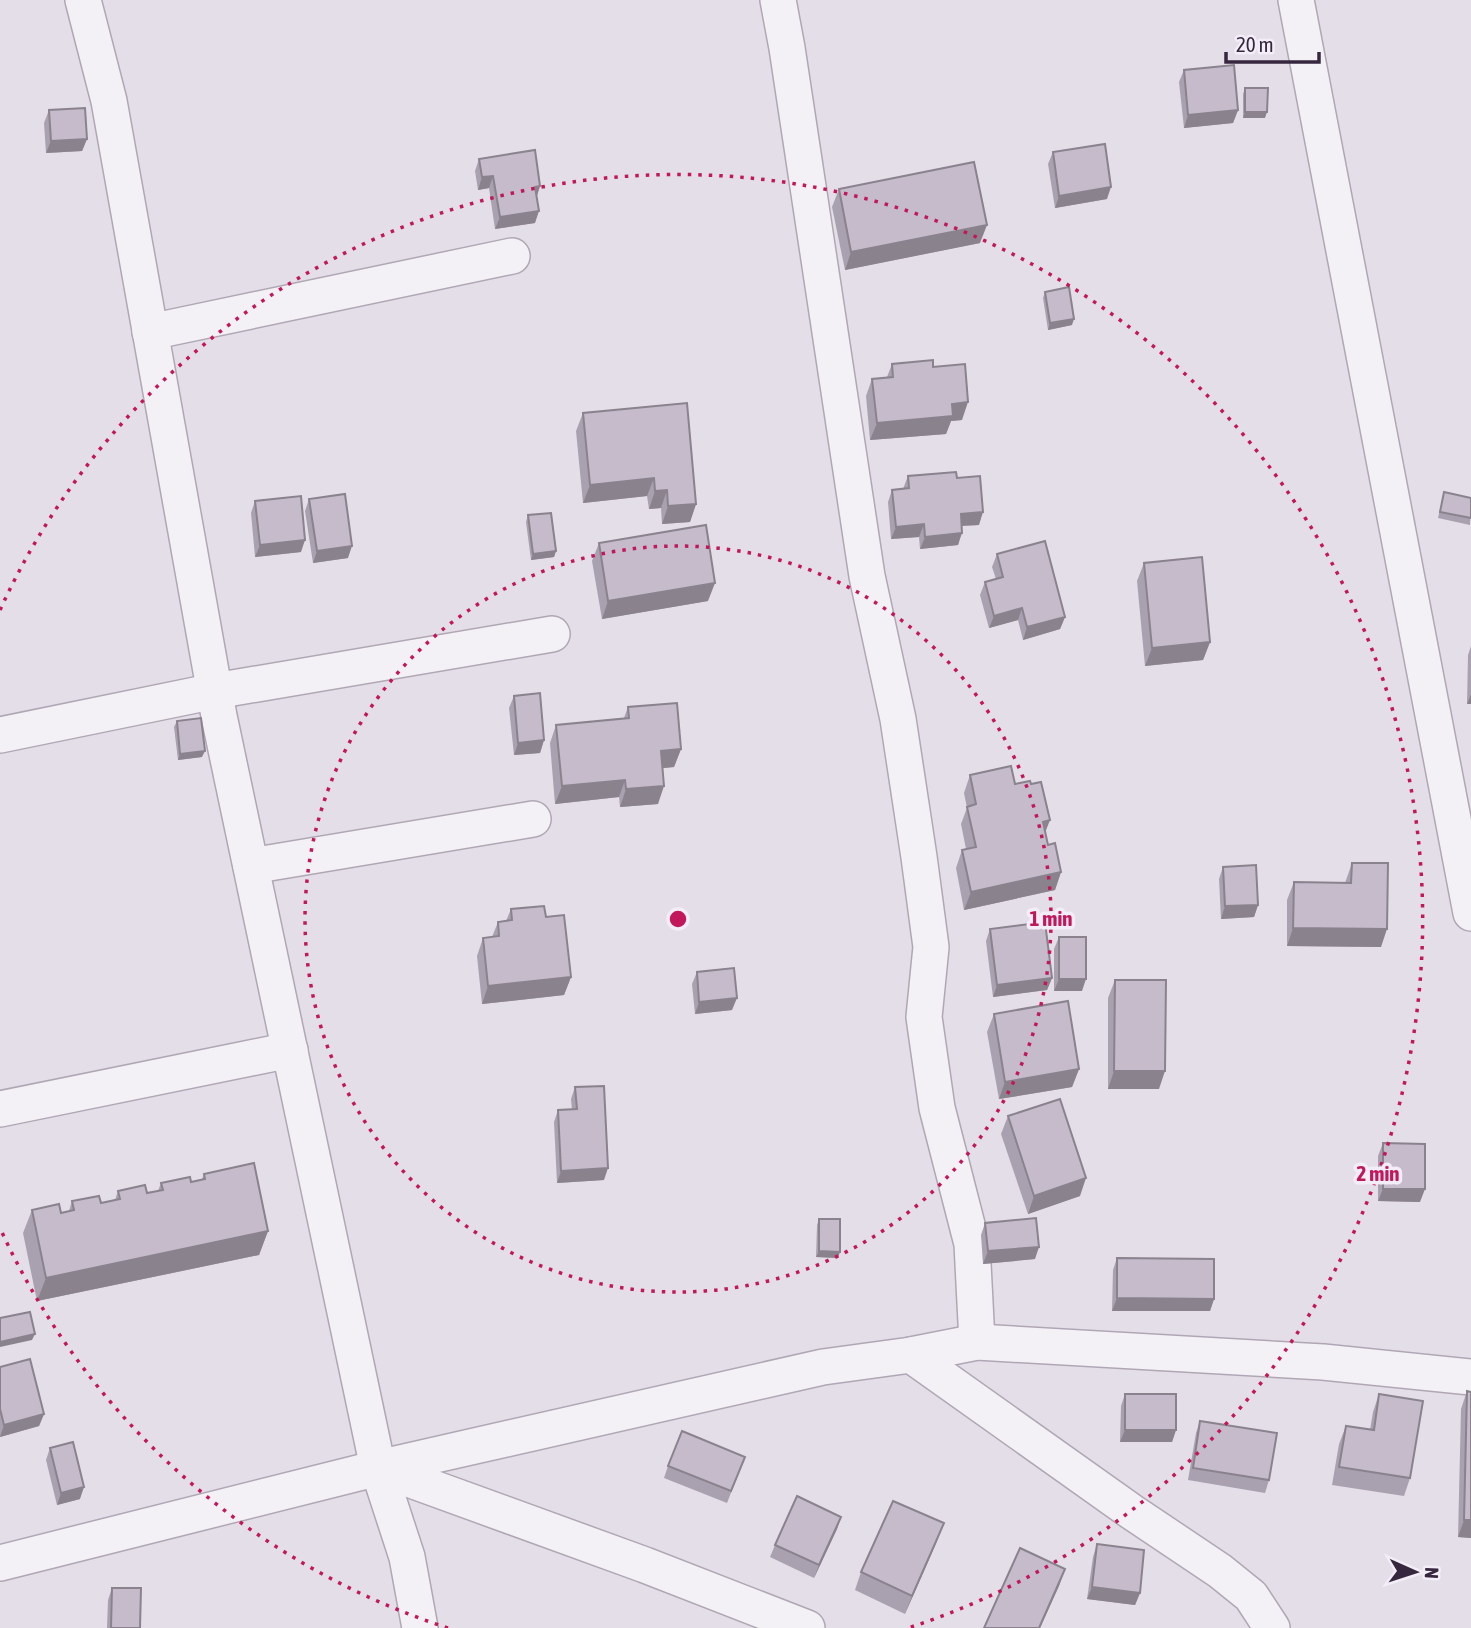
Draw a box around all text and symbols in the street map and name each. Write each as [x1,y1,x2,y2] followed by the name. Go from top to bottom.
[1226,21,1319,65] scale bar
[1236,32,1274,56] text: 20 m
[1030,906,1072,930] text: 1 min
[666,907,690,931] centre of rings
[1357,1161,1399,1185] text: 2 min
[1380,1537,1450,1607] north arrow
[1421,1567,1443,1579] text: N

